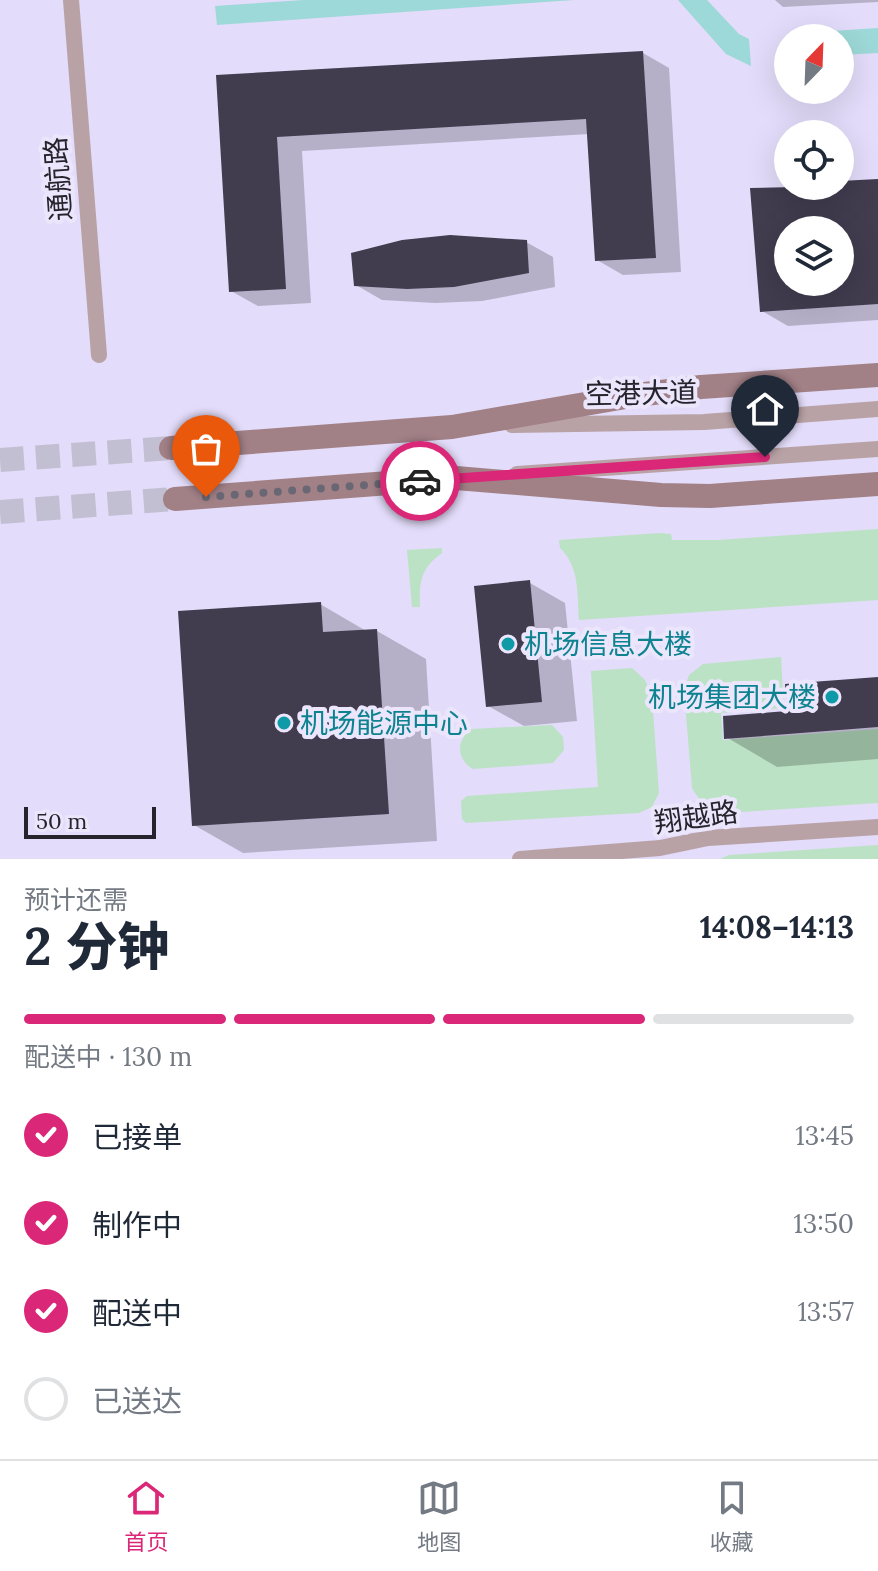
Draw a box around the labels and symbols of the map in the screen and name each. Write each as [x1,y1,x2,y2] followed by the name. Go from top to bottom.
[774,24,854,104] north arrow
[37,136,79,222] street label: 通航路
[585,374,697,412] street label: 空港大道
[731,375,799,457] pin
[172,415,240,497] pin
[380,441,460,521] courier
[524,626,692,662] place label: 机场信息大楼
[499,635,517,653] marker: 机场信息大楼
[648,679,816,715] place label: 机场集团大楼
[823,688,841,706] marker: 机场集团大楼
[300,705,468,741] place label: 机场能源中心
[275,714,293,732] marker: 机场能源中心
[652,793,740,841] street label: 翔越路
[24,803,156,839] scale bar

